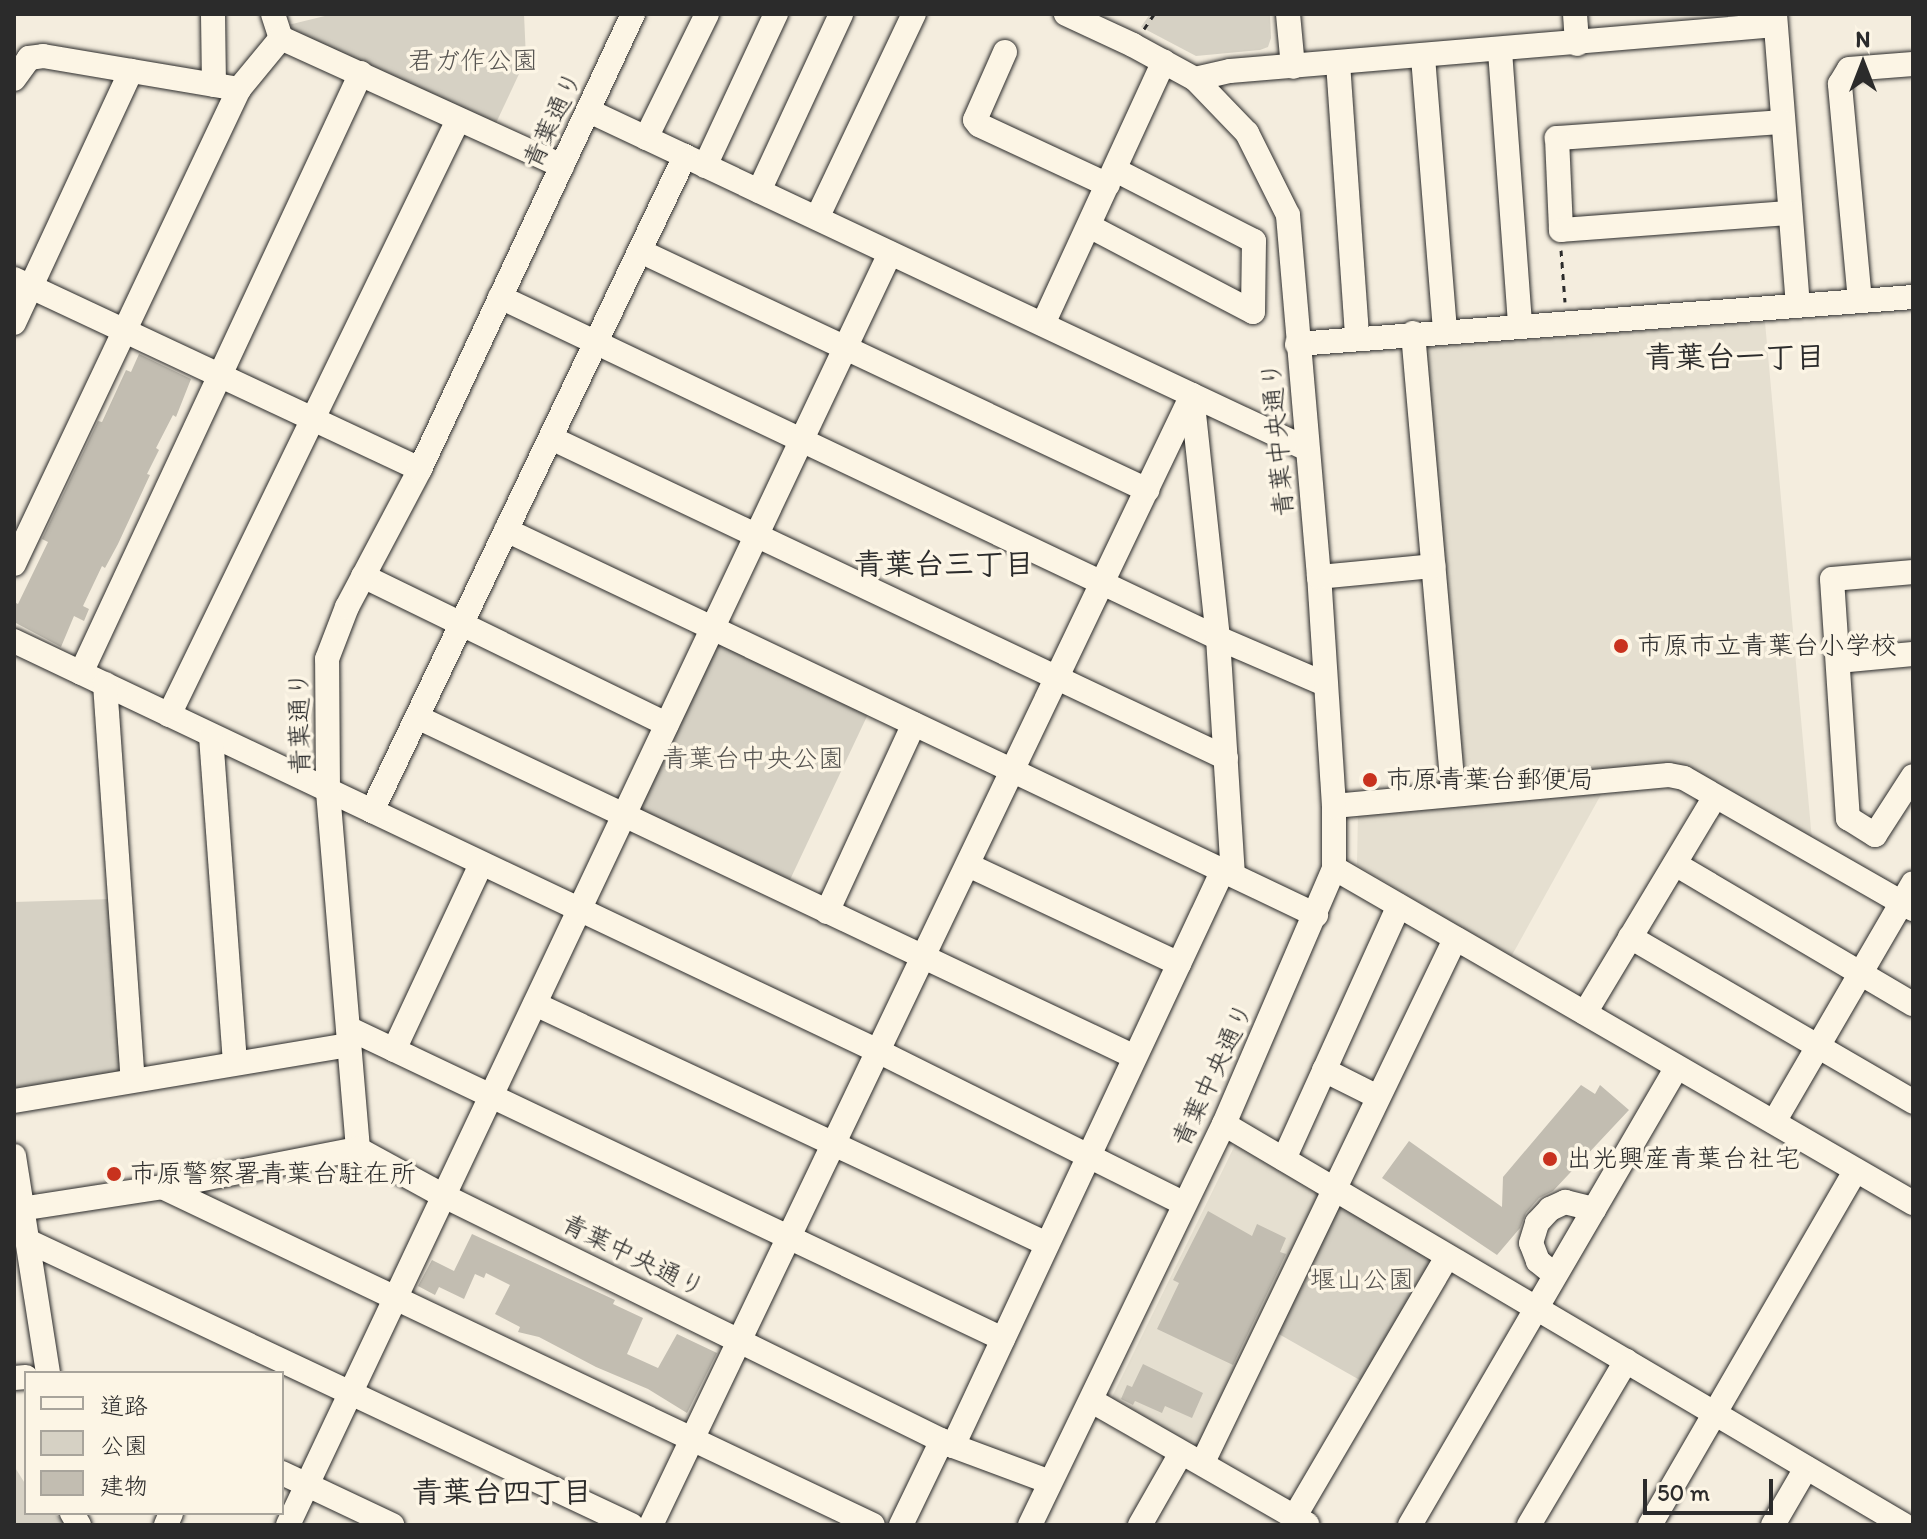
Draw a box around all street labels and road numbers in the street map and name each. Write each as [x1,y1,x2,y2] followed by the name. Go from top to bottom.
[517,66,589,174] street label: 青葉通り
[1256,360,1300,518] street label: 青葉中央通り
[283,671,317,775] street label: 青葉通り
[1166,998,1260,1152] street label: 青葉中央通り
[556,1208,710,1304] street label: 青葉中央通り

